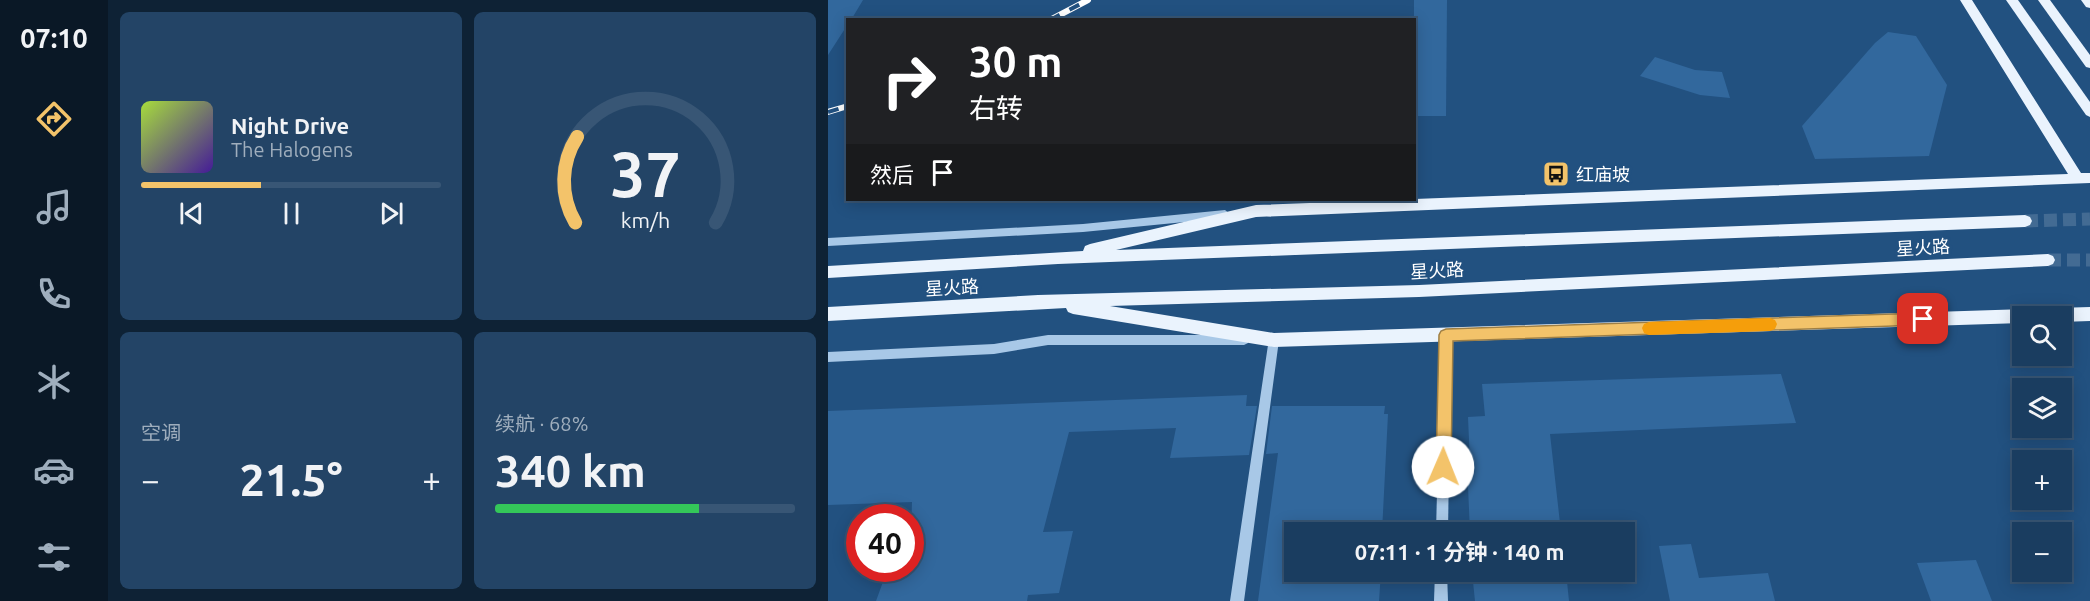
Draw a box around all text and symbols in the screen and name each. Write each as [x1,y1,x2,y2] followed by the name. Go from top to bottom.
[20,23,88,53] text: 07:10
[969,38,1063,85] text: 30 m
[870,42,948,120] icon: right
[969,93,1023,123] text: 右转
[33,98,75,140] icon: directions
[231,113,349,138] text: Night Drive
[231,138,353,161] text: The Halogens
[610,139,680,209] text: 37
[926,156,959,189] icon: arrive
[1541,159,1571,189] bus stop icon: 红庙坡
[870,162,914,187] text: 然后
[1576,164,1630,184] place label: 红庙坡
[33,186,75,228] icon: music
[175,197,208,230] icon: previous
[275,197,308,230] icon: pause
[375,197,408,230] icon: next
[620,208,670,232] text: km/h
[1896,236,1950,258] street label: 星火路
[1410,259,1464,281] street label: 星火路
[33,273,75,315] icon: phone
[925,276,979,298] street label: 星火路
[1897,293,1948,344] pin
[1906,302,1939,335] icon: arrive
[2012,306,2072,582] map controls
[2012,306,2072,366] button: search
[33,361,75,403] icon: climate
[2012,378,2072,438] button: layers
[495,412,588,435] text: 续航 · 68%
[141,421,181,444] text: 空调
[1411,435,1475,499] position arrow
[495,445,646,496] text: 340 km
[33,449,75,491] icon: car
[2012,450,2072,510] button: +
[239,454,343,505] text: 21.5°
[141,461,160,498] text: −
[422,461,441,498] text: +
[846,504,924,582] speed limit sign: 40
[2012,522,2072,582] button: −
[33,536,75,578] icon: filters
[1355,539,1564,564] text: 07:11 · 1 分钟 · 140 m

